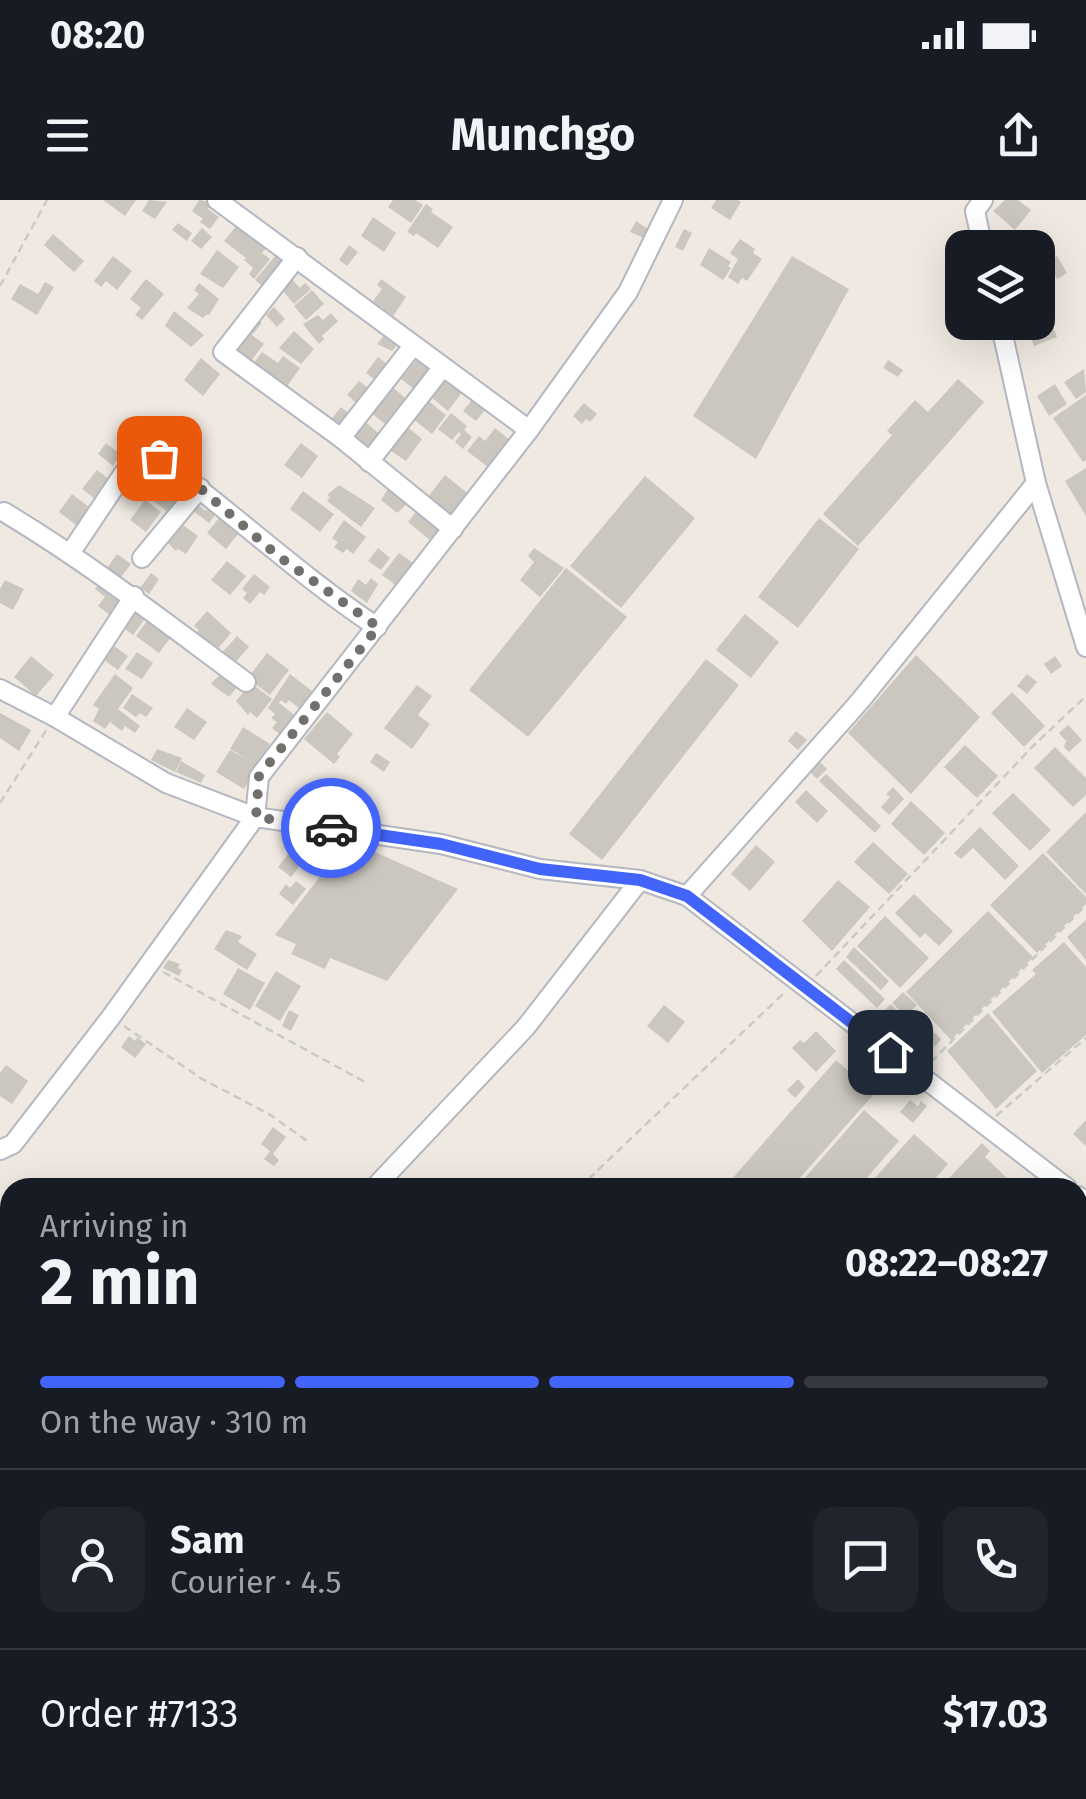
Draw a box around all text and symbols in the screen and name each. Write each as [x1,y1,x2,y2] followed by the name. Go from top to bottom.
[50,12,145,58] text: 08:20
[40,108,95,163] icon: menu
[451,108,635,162] text: Munchgo
[991,108,1046,163] icon: share
[945,230,1055,340] map controls
[945,230,1055,340] button: layers
[117,416,202,501] pin
[132,431,187,486] icon: bag
[281,778,381,878] courier
[304,801,359,856] icon: car
[848,1010,933,1095] pin
[863,1025,918,1080] icon: home
[40,1207,188,1245] text: Arriving in
[845,1240,1048,1286] text: 08:22–08:27
[40,1243,200,1321] text: 2 min
[40,1403,308,1441] text: On the way · 310 m
[40,1507,145,1612] button: person
[813,1507,918,1612] button: chat
[943,1507,1048,1612] button: phone
[170,1517,245,1563] text: Sam
[170,1563,341,1601] text: Courier · 4.5
[40,1691,238,1737] text: Order #7133
[943,1691,1048,1737] text: $17.03

